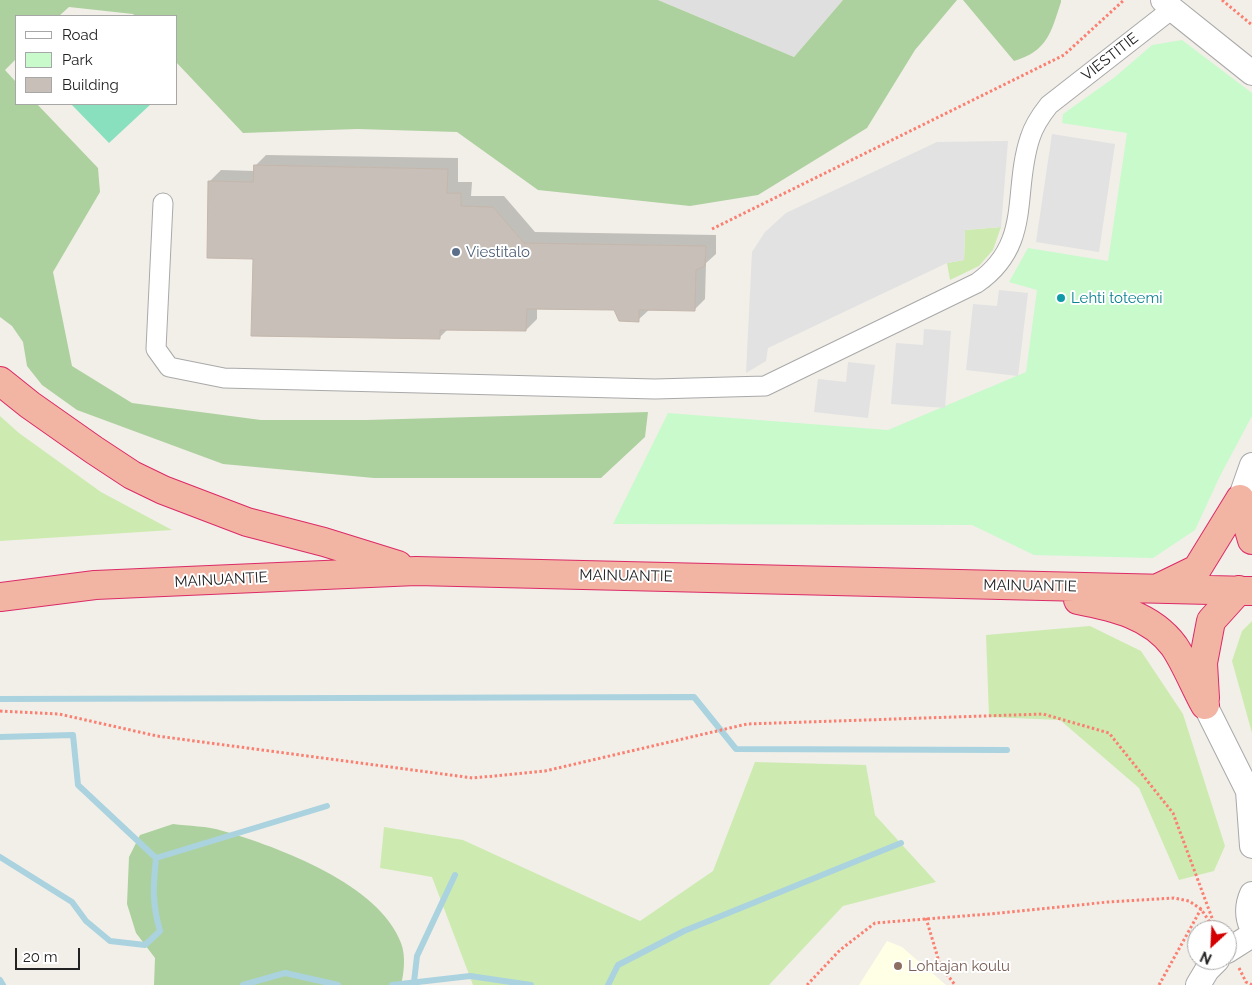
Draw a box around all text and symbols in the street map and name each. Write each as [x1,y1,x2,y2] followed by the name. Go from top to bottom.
[15,15,178,105] legend
[62,26,98,44] text: Road
[1078,29,1142,85] street label: VIESTITIE
[62,51,93,69] text: Park
[62,76,119,94] text: Building
[466,243,530,261] place label: Viestitalo
[450,246,462,258] marker: Viestitalo
[1071,289,1162,307] place label: Lehti toteemi
[1055,292,1067,304] marker: Lehti toteemi
[579,566,673,586] street label: MAINUANTIE
[174,569,268,591] street label: MAINUANTIE
[983,576,1077,596] street label: MAINUANTIE
[1187,920,1237,970] north arrow
[18,938,82,970] scale bar
[23,948,58,966] text: 20 m
[1198,948,1214,967] text: N
[908,957,1010,975] place label: Lohtajan koulu
[892,960,904,972] marker: Lohtajan koulu

